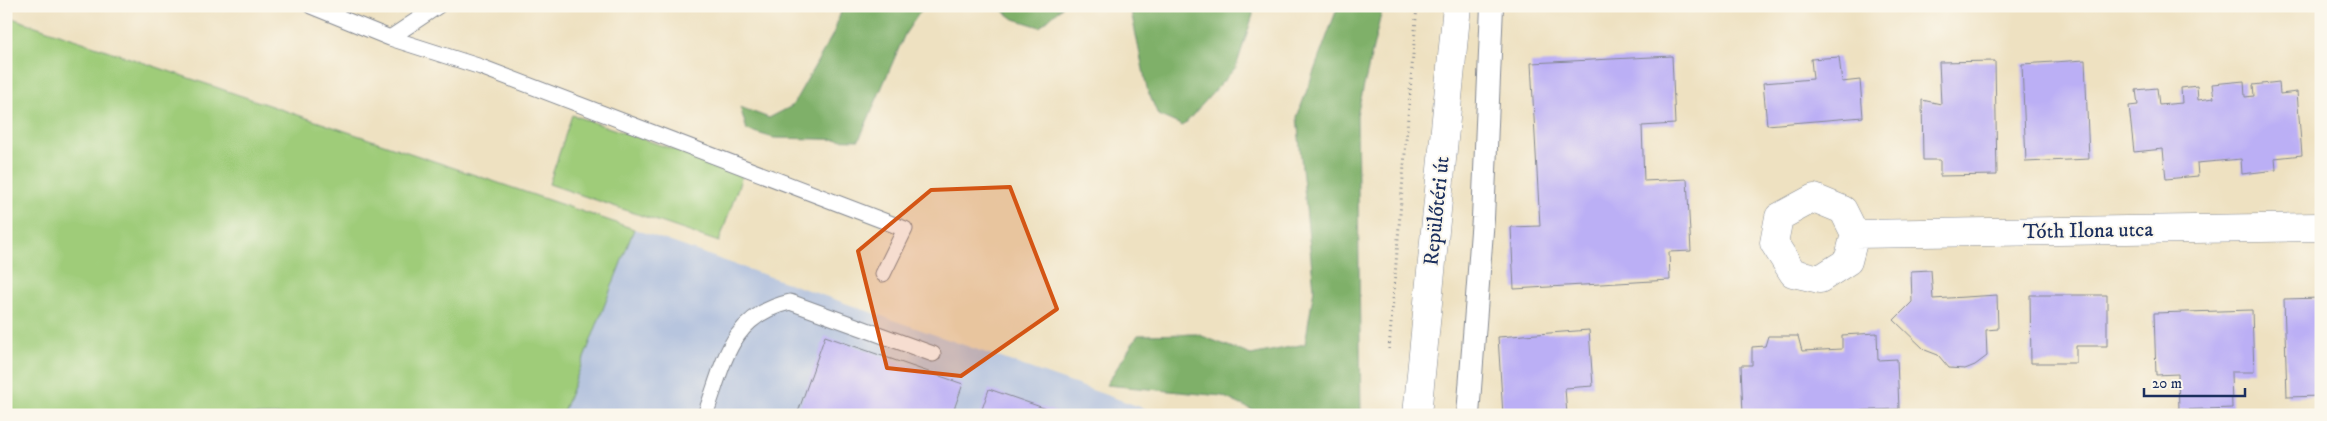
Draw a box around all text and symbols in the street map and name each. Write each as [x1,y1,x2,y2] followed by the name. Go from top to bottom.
[1418,155,1456,267] street label: Repülőtéri út
[2023,217,2154,245] street label: Tóth Ilona utca
[2144,366,2246,398] scale bar
[2152,374,2182,393] text: 20 m

